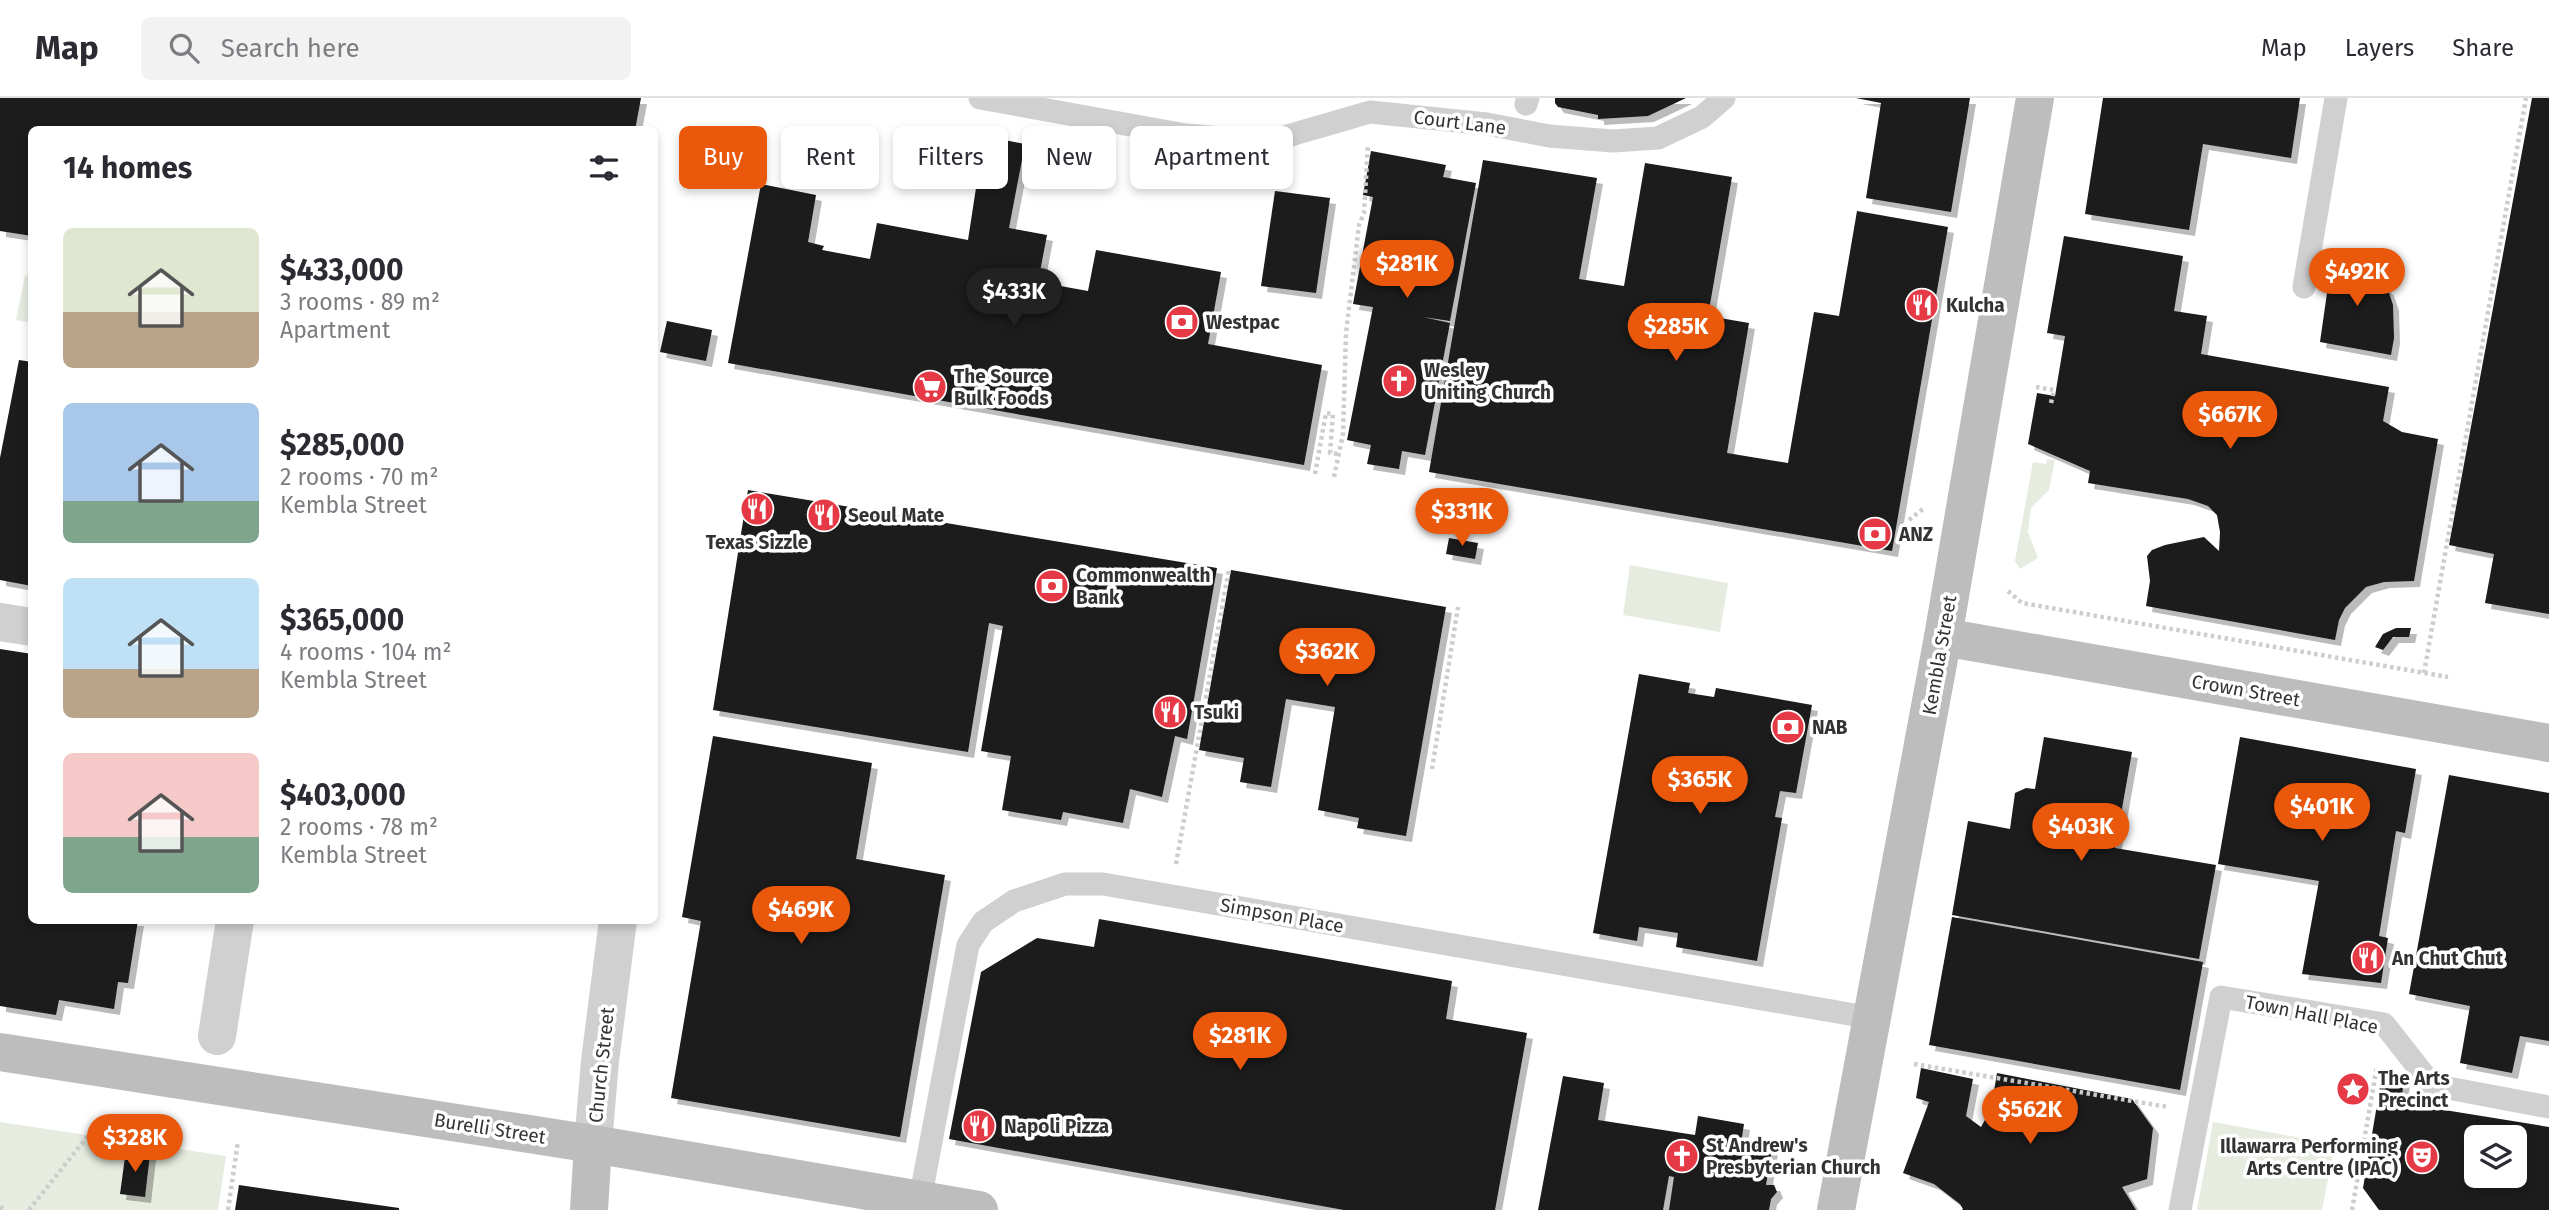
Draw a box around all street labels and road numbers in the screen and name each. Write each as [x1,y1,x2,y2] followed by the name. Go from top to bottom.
[1413,105,1507,140] street label: Court Lane
[1918,593,1961,717] street label: Kembla Street
[2190,670,2302,711] street label: Crown Street
[1218,893,1346,938] street label: Simpson Place
[2244,990,2380,1039] street label: Town Hall Place
[584,1006,619,1124] street label: Church Street
[432,1108,548,1149] street label: Burelli Street

